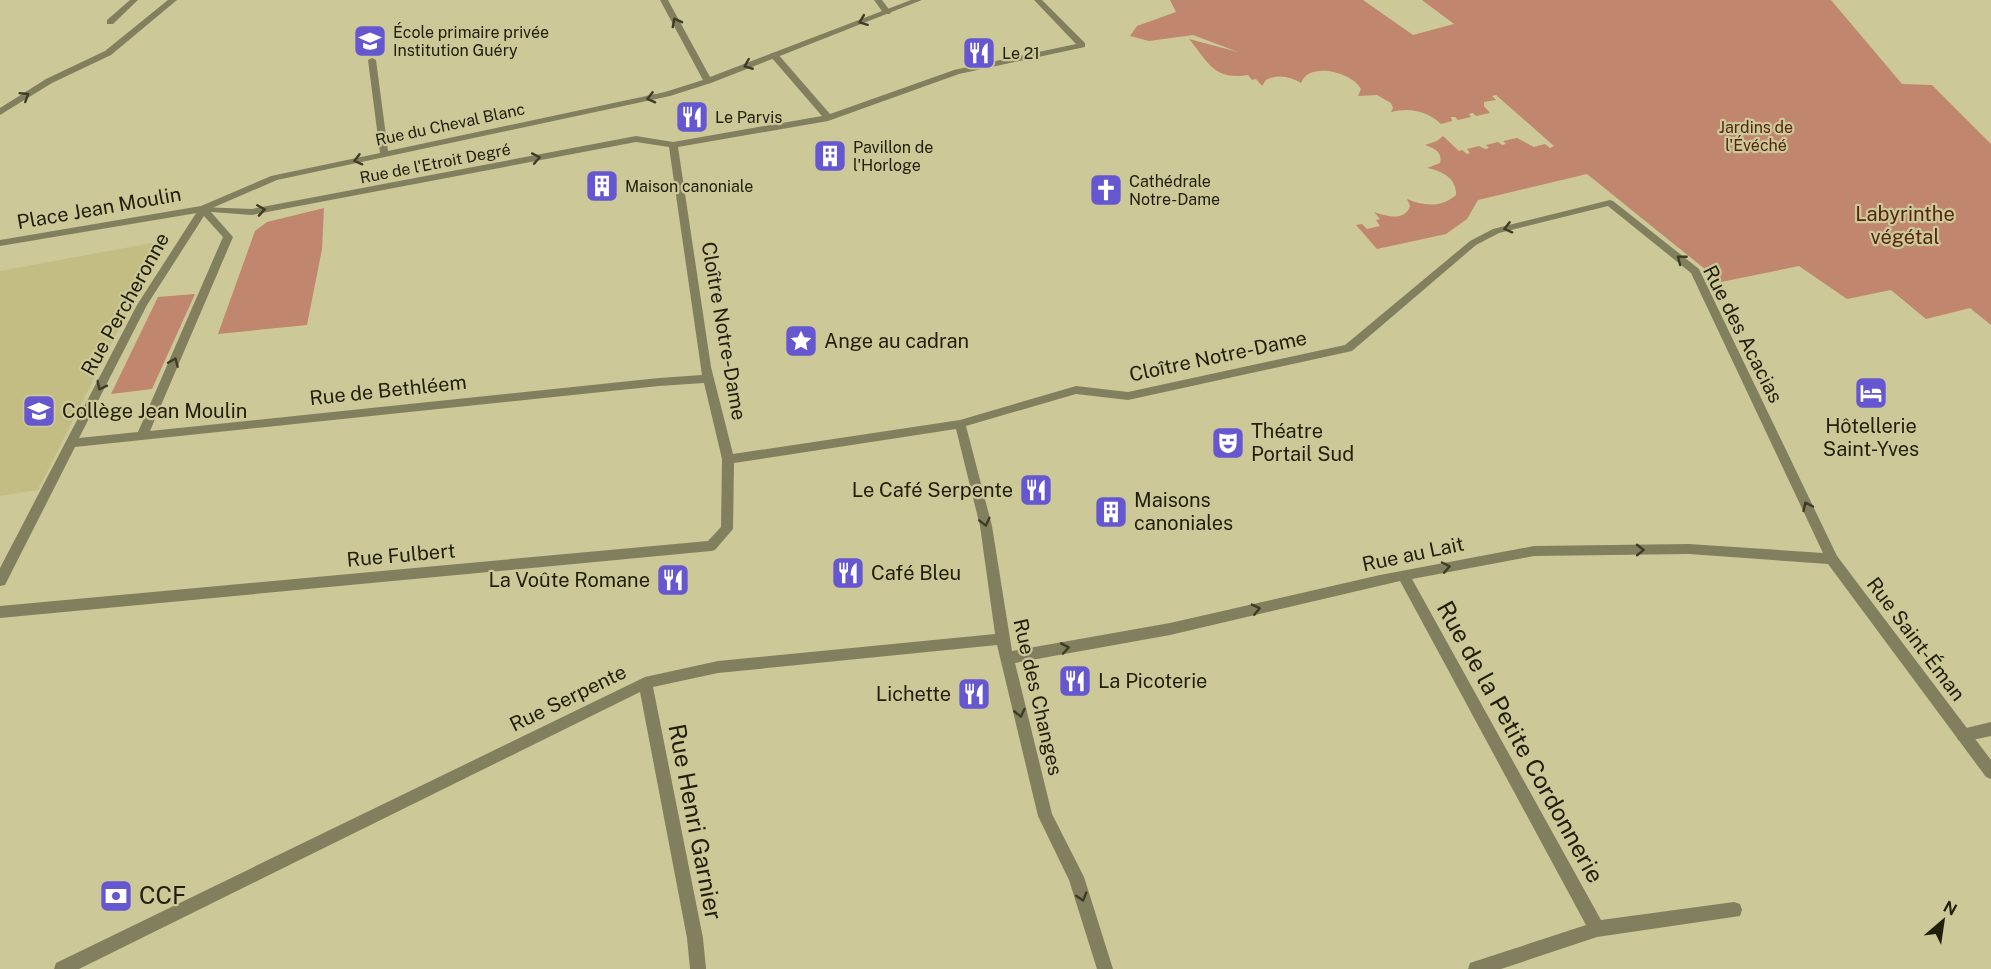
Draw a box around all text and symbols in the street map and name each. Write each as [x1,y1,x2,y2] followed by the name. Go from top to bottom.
[859,14,870,26] one-way arrow
[672,18,683,28] one-way arrow
[393,22,549,60] place label: École primaire privée Institution Guéry
[352,23,388,59] school or university icon: École primaire privée Institution Guéry
[961,35,997,71] restaurant icon: Le 21
[1002,44,1040,63] place label: Le 21
[744,58,755,70] one-way arrow
[647,90,657,103] one-way arrow
[19,92,29,104] one-way arrow
[374,99,527,150] street label: Rue du Cheval Blanc
[674,99,710,135] restaurant icon: Le Parvis
[715,108,782,127] place label: Le Parvis
[1719,118,1793,155] park label: Jardins de l'Évéché
[812,138,848,174] building icon: Pavillon de l'Horloge
[853,138,933,175] place label: Pavillon de l'Horloge
[358,140,512,187] street label: Rue de l'Etroit Degré
[530,152,540,165] one-way arrow
[353,153,364,165] one-way arrow
[584,168,620,204] building icon: Maison canoniale
[1088,172,1124,208] church icon: Cathédrale Notre-Dame
[1129,172,1220,209] place label: Cathédrale Notre-Dame
[625,177,753,196] place label: Maison canoniale
[15,182,183,234] street label: Place Jean Moulin
[1855,202,1955,249] park label: Labyrinthe végétal
[257,205,266,217] one-way arrow
[1504,221,1514,234] one-way arrow
[76,228,174,380] street label: Rue Percheronne
[696,240,752,422] street label: Cloître Notre-Dame
[1677,256,1688,267] one-way arrow
[1698,261,1788,407] street label: Rue des Acacias
[783,323,819,359] place icon: Ange au cadran
[1127,325,1309,387] street label: Cloître Notre-Dame
[824,329,969,353] place label: Ange au cadran
[167,357,179,368] one-way arrow
[308,370,468,410] street label: Rue de Bethléem
[1853,375,1889,411] hotel icon: Hôtellerie Saint-Yves
[96,380,108,391] one-way arrow
[21,393,57,429] school or university icon: Collège Jean Moulin
[62,399,247,423] place label: Collège Jean Moulin
[1823,414,1919,461] place label: Hôtellerie Saint-Yves
[1251,419,1354,466] place label: Théatre Portail Sud
[1210,425,1246,461] theatre icon: Théatre Portail Sud
[1018,472,1054,508] restaurant icon: Le Café Serpente
[852,478,1013,502] place label: Le Café Serpente
[1134,488,1233,535] place label: Maisons canoniales
[1093,494,1129,530] building icon: Maisons canoniales
[1803,501,1815,512] one-way arrow
[977,516,990,526] one-way arrow
[1360,531,1466,577] street label: Rue au Lait
[346,538,456,572] street label: Rue Fulbert
[1635,544,1644,556] one-way arrow
[830,555,866,591] restaurant icon: Café Bleu
[871,561,961,585] place label: Café Bleu
[1441,561,1451,574] one-way arrow
[655,562,691,598] restaurant icon: La Voûte Romane
[489,568,650,592] place label: La Voûte Romane
[1862,572,1971,706] street label: Rue Saint-Éman
[1432,596,1610,887] street label: Rue de la Petite Cordonnerie
[1251,604,1261,617] one-way arrow
[1008,616,1068,778] street label: Rue des Changes
[1059,642,1069,655] one-way arrow
[506,659,630,737] street label: Rue Serpente
[1057,663,1093,699] restaurant icon: La Picoterie
[1098,669,1207,693] place label: La Picoterie
[956,676,992,712] restaurant icon: Lichette
[876,682,951,706] place label: Lichette
[1013,708,1026,718] one-way arrow
[663,721,729,922] street label: Rue Henri Garnier
[98,878,134,914] bank icon: CCF
[139,881,186,909] place label: CCF
[1075,891,1087,902] one-way arrow
[1913,891,1973,951] north arrow
[1940,897,1960,920] text: N

